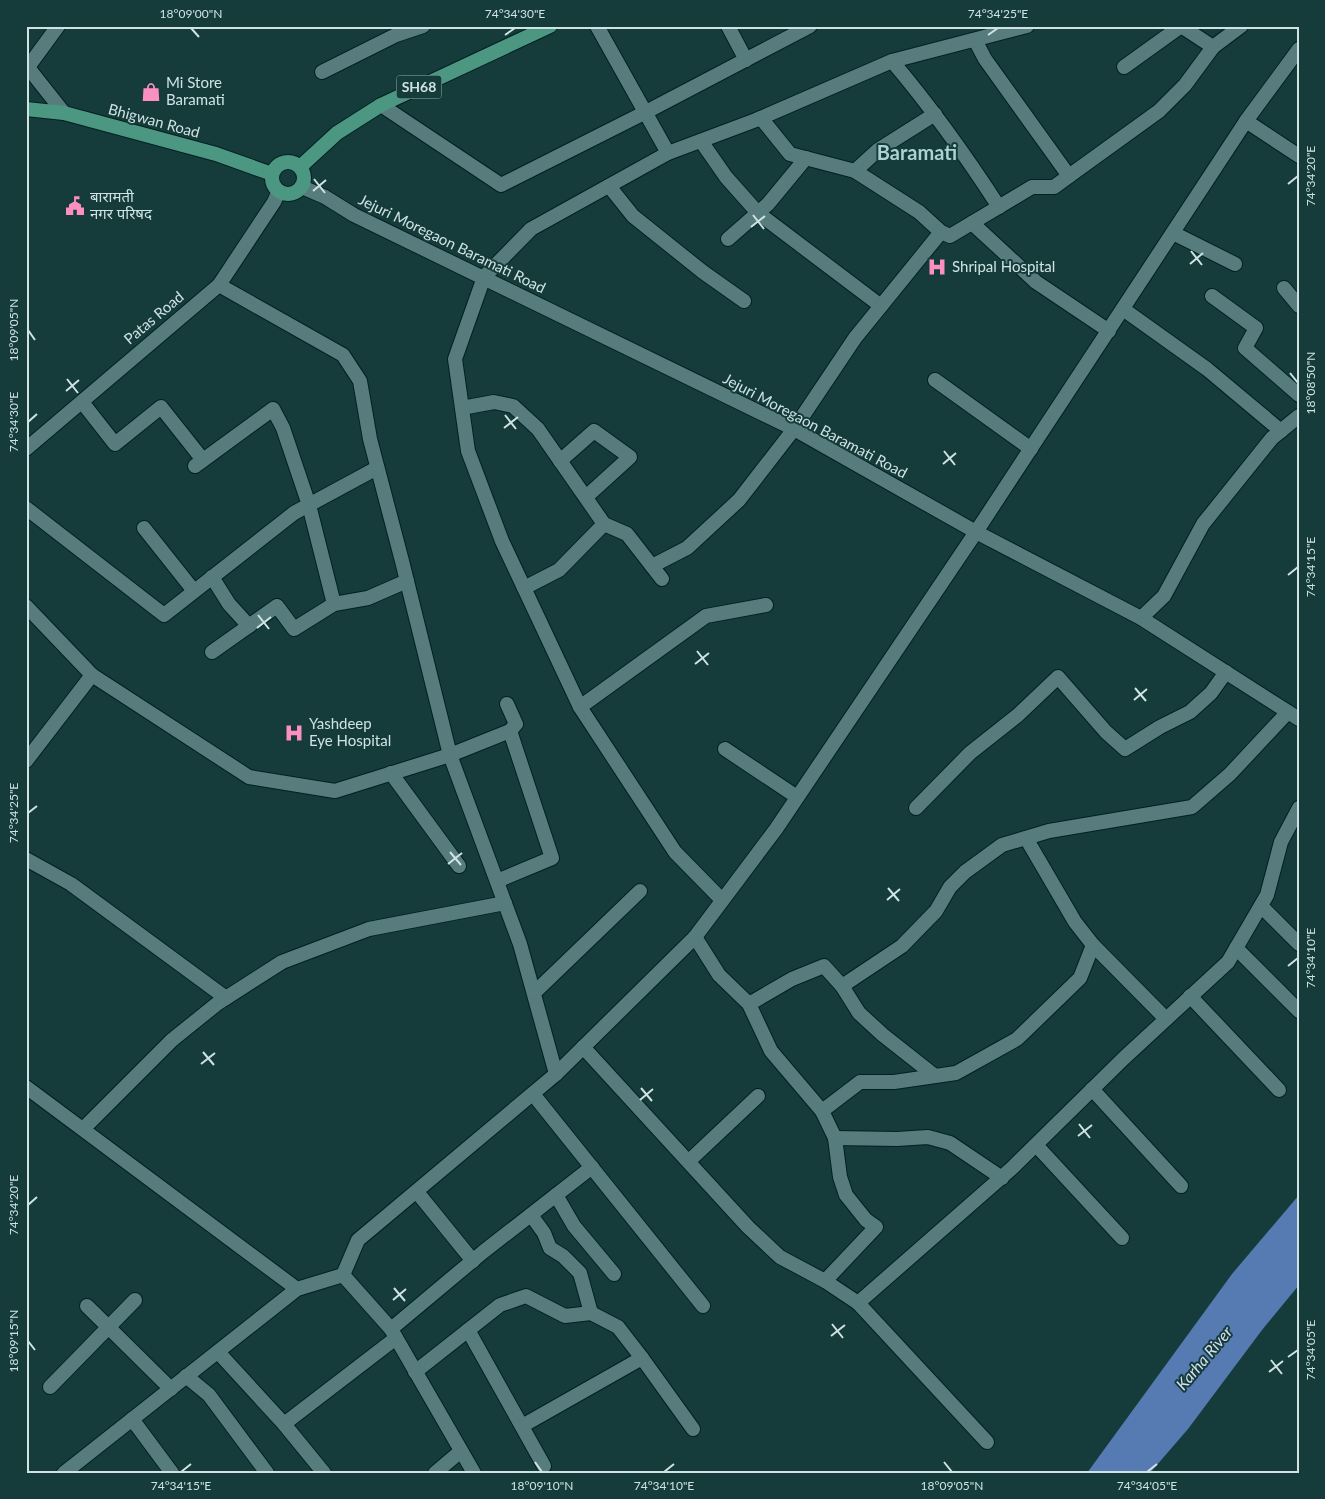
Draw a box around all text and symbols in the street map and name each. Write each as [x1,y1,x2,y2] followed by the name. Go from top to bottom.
[160,6,222,21] text: 18°09'00"N
[485,6,545,21] text: 74°34'30"E
[968,6,1028,21] text: 74°34'25"E
[166,73,225,108] place label: Mi Store Baramati
[396,75,442,98] road number: SH68
[140,81,162,103] shop icon: Mi Store Baramati
[107,99,202,141] street label: Bhigwan Road
[877,140,957,164] district label: Baramati
[1303,146,1318,206] text: 74°34'20"E
[90,187,153,222] place label: बारामती नगर परिषद
[356,190,549,296] street label: Jejuri Moregaon Baramati Road
[64,195,86,217] public building icon: बारामती नगर परिषद
[926,256,948,278] hospital icon: Shripal Hospital
[952,257,1055,275] place label: Shripal Hospital
[120,287,187,347] street label: Patas Road
[6,299,21,361] text: 18°09'05"N
[1303,352,1318,414] text: 18°08'50"N
[720,369,911,481] street label: Jejuri Moregaon Baramati Road
[6,392,21,452] text: 74°34'30"E
[1303,537,1318,597] text: 74°34'15"E
[309,714,391,749] place label: Yashdeep Eye Hospital
[283,722,305,744] hospital icon: Yashdeep Eye Hospital
[6,783,21,843] text: 74°34'25"E
[1303,928,1318,988] text: 74°34'10"E
[6,1175,21,1235] text: 74°34'20"E
[6,1310,21,1372] text: 18°09'15"N
[1303,1320,1318,1380] text: 74°34'05"E
[1172,1322,1236,1393] water label: Karha River
[151,1478,211,1493] text: 74°34'15"E
[511,1478,573,1493] text: 18°09'10"N
[634,1478,694,1493] text: 74°34'10"E
[921,1478,983,1493] text: 18°09'05"N
[1117,1478,1177,1493] text: 74°34'05"E

